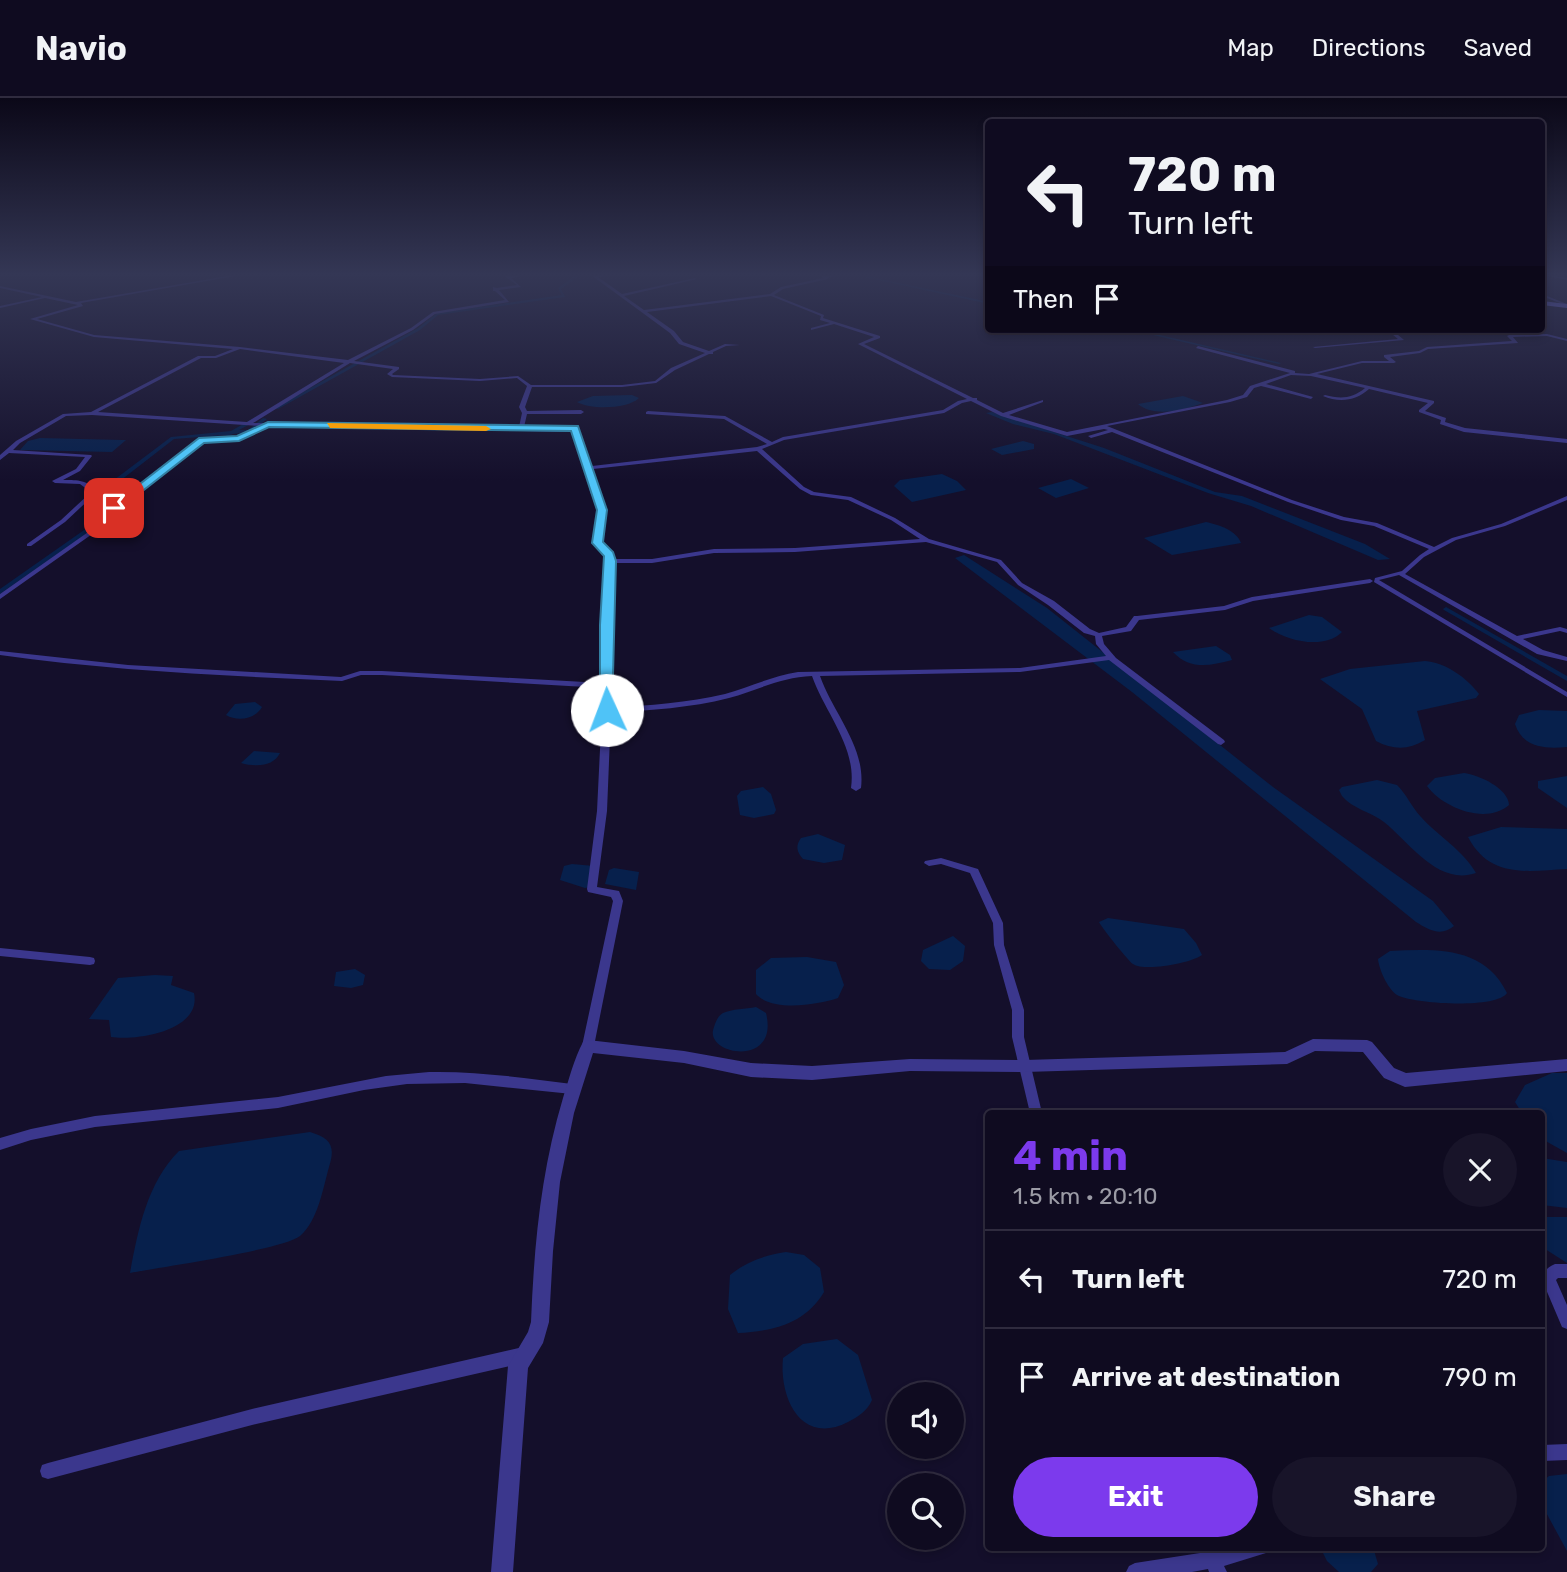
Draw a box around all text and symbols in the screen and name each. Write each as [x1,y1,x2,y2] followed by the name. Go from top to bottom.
[35,29,127,68] text: Navio
[1227,34,1274,62] text: Map
[1312,34,1425,62] text: Directions
[1463,34,1532,62] text: Saved
[1128,145,1277,203] text: 720 m
[1013,147,1104,238] icon: left
[1128,204,1253,242] text: Turn left
[1088,280,1126,318] icon: arrive
[1013,284,1074,315] text: Then
[84,478,144,538] pin
[95,489,133,527] icon: arrive
[570,673,644,747] position arrow
[1013,1131,1128,1181] text: 4 min
[1443,1133,1517,1207] button: close
[1013,1182,1158,1210] text: 1.5 km · 20:10
[1013,1260,1051,1298] icon: left
[1072,1264,1184,1295] text: Turn left
[1442,1264,1517,1295] text: 720 m
[1013,1358,1051,1396] icon: arrive
[1072,1362,1340,1393] text: Arrive at destination
[1442,1362,1517,1393] text: 790 m
[887,1382,964,1550] map controls
[887,1382,964,1459] button: sound
[1013,1457,1258,1537] button: Exit
[1272,1457,1517,1537] button: Share
[887,1473,964,1550] button: search

